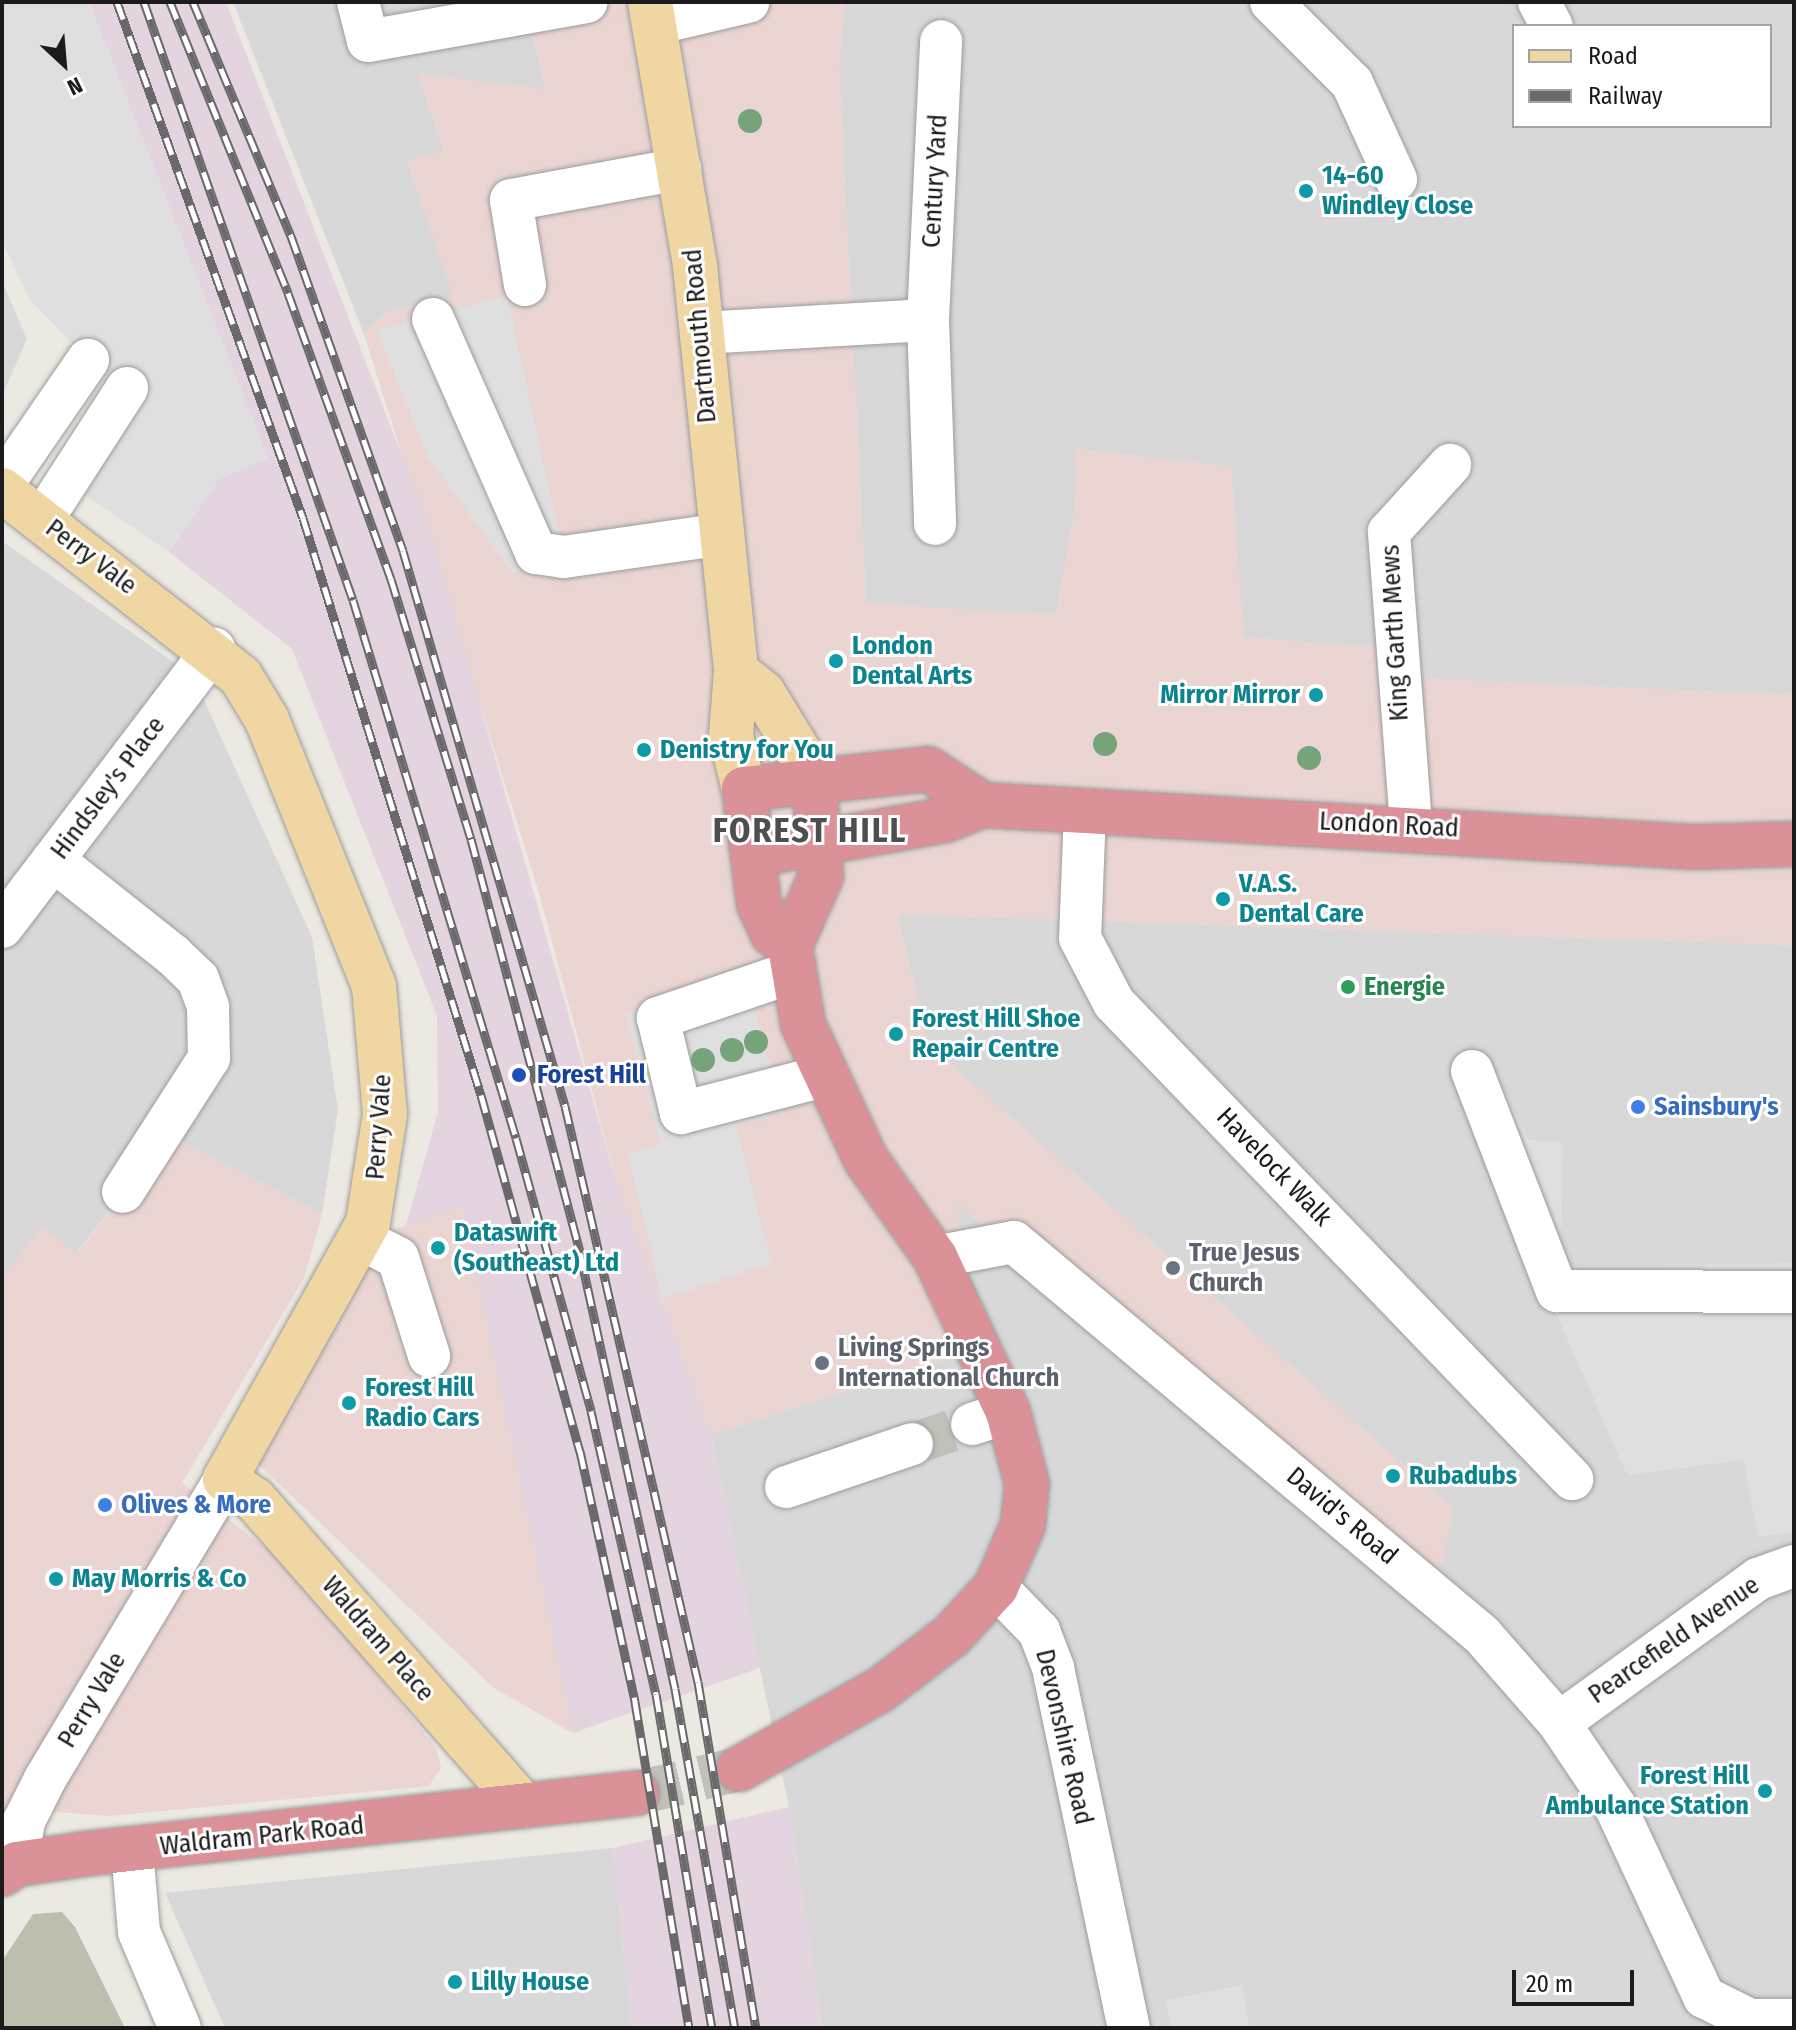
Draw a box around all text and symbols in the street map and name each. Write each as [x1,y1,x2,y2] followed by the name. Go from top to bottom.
[24,24,104,104] north arrow
[1512,24,1772,128] legend
[1588,42,1638,70] text: Road
[63,71,87,101] text: N
[1588,82,1663,110] text: Railway
[916,113,954,249] street label: Century Yard
[1322,160,1473,222] place label: 14-60 Windley Close
[1297,182,1315,200] marker: 14-60 Windley Close
[677,248,723,424] street label: Dartmouth Road
[39,513,143,601] street label: Perry Vale
[1375,544,1415,722] street label: King Garth Mews
[852,630,973,692] place label: London Dental Arts
[827,652,845,670] marker: London Dental Arts
[1160,679,1300,711] place label: Mirror Mirror
[1307,686,1325,704] marker: Mirror Mirror
[44,710,172,866] street label: Hindsley's Place
[660,734,834,766] place label: Denistry for You
[635,741,653,759] marker: Denistry for You
[1318,806,1460,844] street label: London Road
[713,811,907,851] district label: FOREST HILL
[1239,868,1364,930] place label: V.A.S. Dental Care
[1214,890,1232,908] marker: V.A.S. Dental Care
[1364,971,1445,1003] place label: Energie
[1339,978,1357,996] marker: Energie
[912,1003,1081,1064] place label: Forest Hill Shoe Repair Centre
[887,1025,905,1043] marker: Forest Hill Shoe Repair Centre
[537,1059,646,1091] place label: Forest Hill
[508,1064,530,1086] marker: Forest Hill
[360,1073,398,1181] street label: Perry Vale
[1654,1091,1779,1123] place label: Sainsbury's
[1629,1098,1647,1116] marker: Sainsbury's
[1210,1101,1338,1233] street label: Havelock Walk
[454,1217,619,1278] place label: Dataswift (Southeast) Ltd
[1189,1237,1300,1298] place label: True Jesus Church
[429,1239,447,1257] marker: Dataswift (Southeast) Ltd
[1164,1259,1182,1277] marker: True Jesus Church
[838,1332,1059,1394] place label: Living Springs International Church
[813,1354,831,1372] marker: Living Springs International Church
[365,1372,479,1434] place label: Forest Hill Radio Cars
[340,1394,358,1412] marker: Forest Hill Radio Cars
[1409,1460,1517,1492] place label: Rubadubs
[1280,1461,1404,1571] street label: David's Road
[1384,1467,1402,1485] marker: Rubadubs
[121,1489,271,1521] place label: Olives & More
[96,1496,114,1514] marker: Olives & More
[72,1563,247,1595] place label: May Morris & Co
[1583,1569,1765,1711] street label: Pearcefield Avenue
[47,1570,65,1588] marker: May Morris & Co
[315,1570,441,1708] street label: Waldram Place
[1029,1646,1099,1828] street label: Devonshire Road
[51,1647,133,1753] street label: Perry Vale
[1546,1760,1749,1822] place label: Forest Hill Ambulance Station
[1756,1782,1774,1800] marker: Forest Hill Ambulance Station
[158,1810,366,1862] street label: Waldram Park Road
[1516,1954,1638,2004] scale bar
[471,1966,589,1998] place label: Lilly House
[1526,1970,1573,1998] text: 20 m
[446,1973,464,1991] marker: Lilly House

